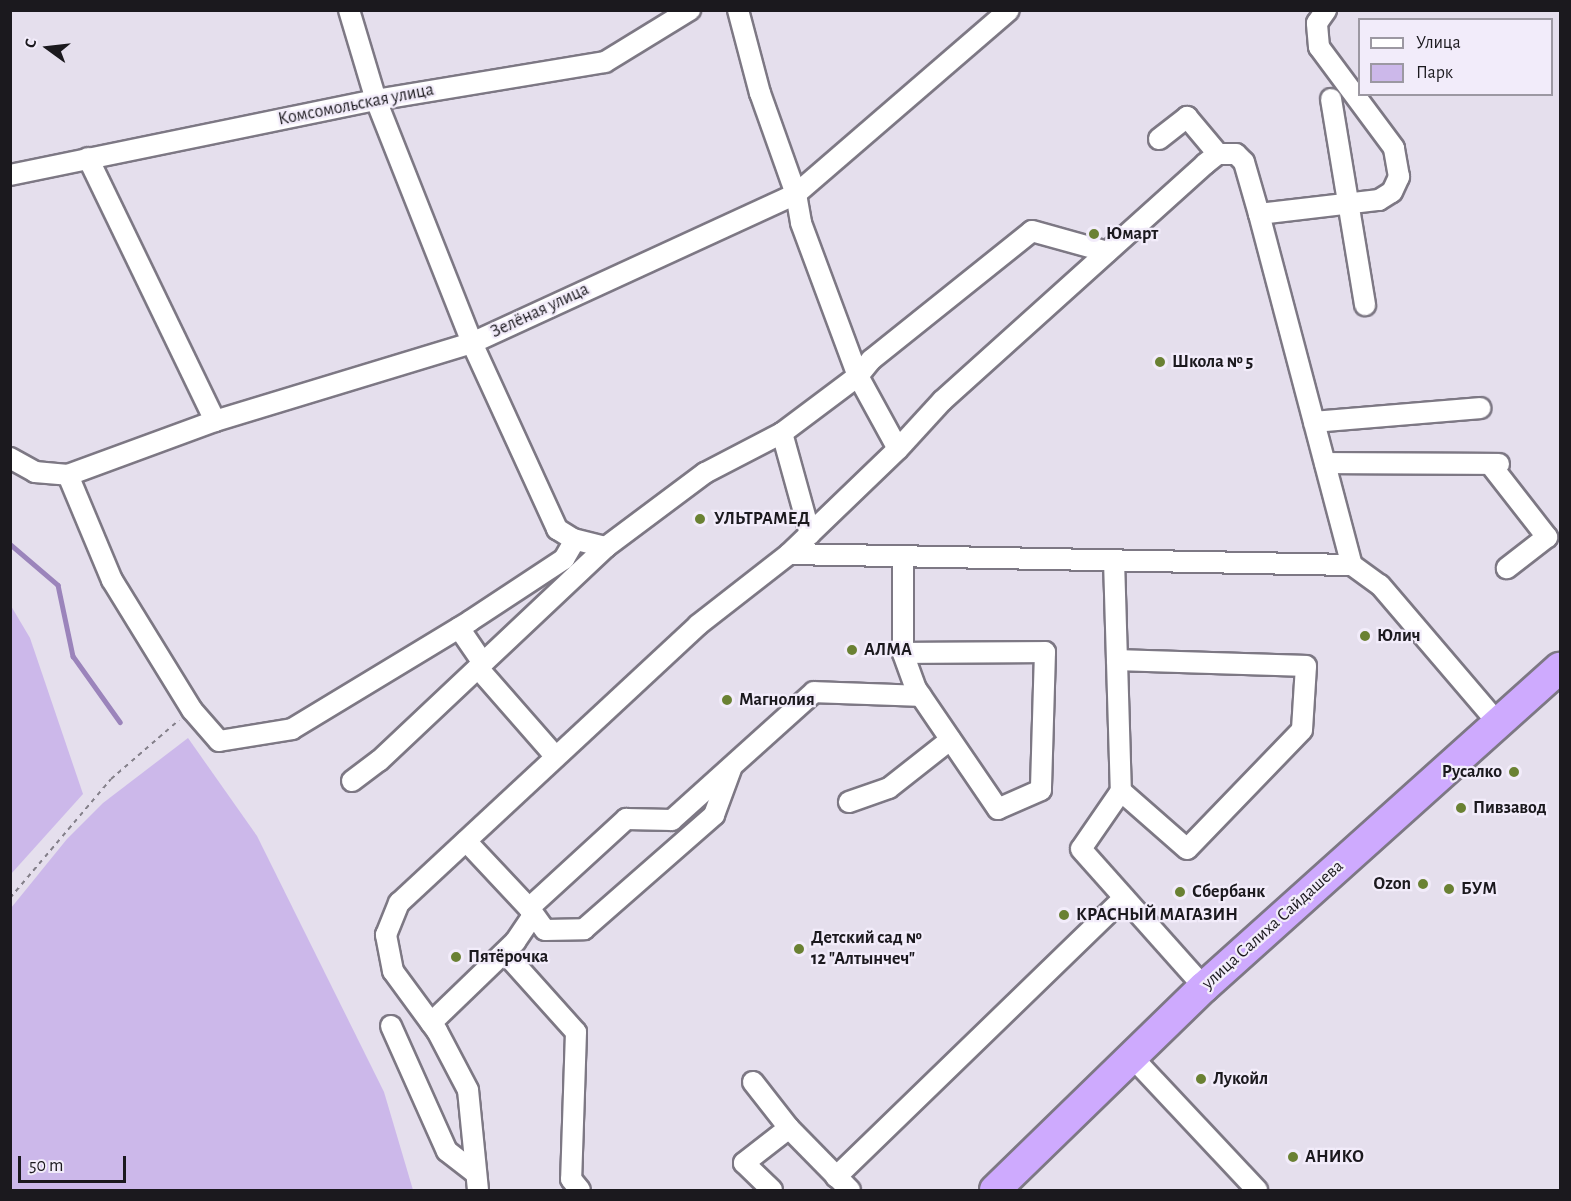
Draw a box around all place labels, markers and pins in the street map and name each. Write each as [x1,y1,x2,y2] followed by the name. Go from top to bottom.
[1106,223,1158,245] place label: Юмарт
[1087,227,1101,241] marker: Юмарт
[1172,351,1253,373] place label: Школа № 5
[1153,355,1167,369] marker: Школа № 5
[714,508,810,530] place label: УЛЬТРАМЕД
[691,510,709,528] marker: УЛЬТРАМЕД
[1377,625,1421,647] place label: Юлич
[1358,629,1372,643] marker: Юлич
[864,639,912,661] place label: АЛМА
[845,643,859,657] marker: АЛМА
[739,689,815,711] place label: Магнолия
[720,693,734,707] marker: Магнолия
[1442,761,1502,783] place label: Русалко
[1507,765,1521,779] marker: Русалко
[1473,797,1547,819] place label: Пивзавод
[1454,801,1468,815] marker: Пивзавод
[1374,873,1411,895] place label: Ozon
[1416,877,1430,891] marker: Ozon
[1461,878,1497,900] place label: БУМ
[1192,881,1265,903] place label: Сбербанк
[1442,882,1456,896] marker: БУМ
[1173,885,1187,899] marker: Сбербанк
[1076,904,1238,926] place label: КРАСНЫЙ МАГАЗИН
[1057,908,1071,922] marker: КРАСНЫЙ МАГАЗИН
[811,928,922,970] place label: Детский сад № 12 "Алтынчеч"
[792,942,806,956] marker: Детский сад № 12 "Алтынчеч"
[468,946,548,968] place label: Пятёрочка
[449,950,463,964] marker: Пятёрочка
[1213,1068,1268,1090] place label: Лукойл
[1194,1072,1208,1086] marker: Лукойл
[1305,1146,1364,1168] place label: АНИКО
[1286,1150,1300,1164] marker: АНИКО

